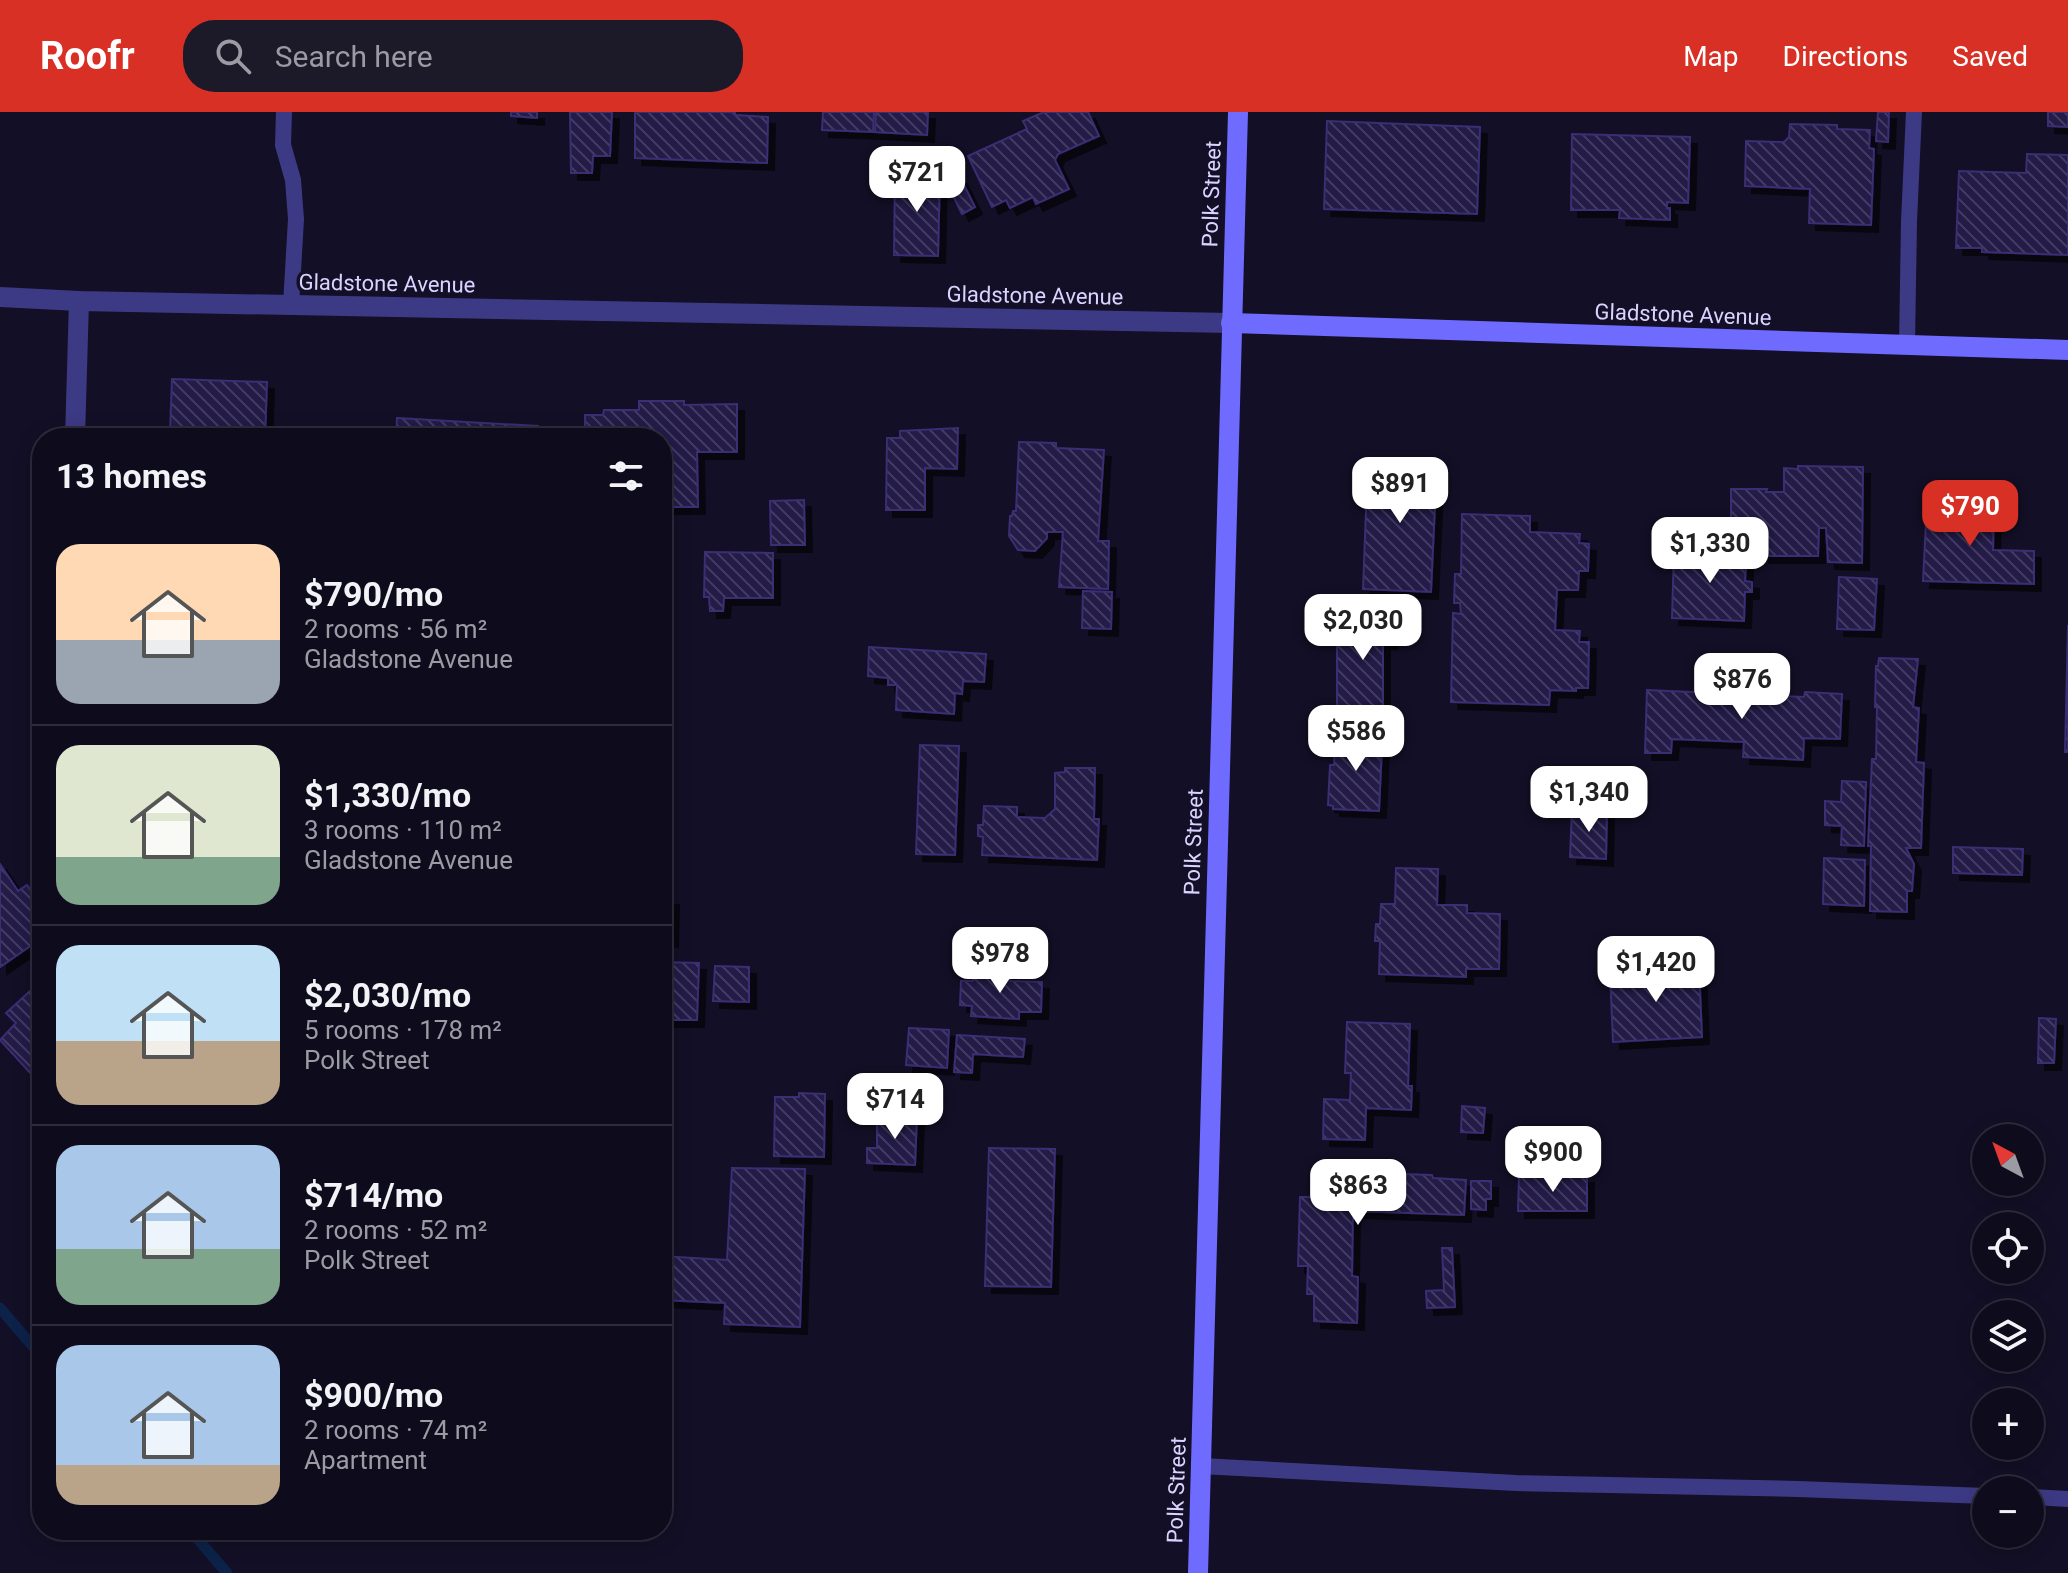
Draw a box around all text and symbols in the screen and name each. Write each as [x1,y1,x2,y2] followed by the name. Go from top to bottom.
[183,20,743,92] search box
[40,34,135,78] text: Roofr
[211,34,255,78] icon: search
[275,39,433,74] text: Search here
[1683,40,1739,73] text: Map
[1783,40,1908,73] text: Directions
[1952,40,2028,73] text: Saved
[1197,140,1226,248] street label: Polk Street
[870,146,964,214] pin: $721
[887,157,947,187] text: $721
[298,269,476,298] street label: Gladstone Avenue
[946,281,1124,310] street label: Gladstone Avenue
[1594,299,1772,330] street label: Gladstone Avenue
[604,454,648,498] icon: filters
[56,456,207,496] text: 13 homes
[1353,457,1447,525] pin: $891
[1370,468,1430,498] text: $891
[1923,480,2017,548] pin: $790
[1940,491,2000,521] text: $790
[1645,517,1775,585] pin: $1,330
[1670,528,1750,558] text: $1,330
[304,574,443,614] text: $790/mo
[120,576,216,672] icon: home
[1298,594,1428,662] pin: $2,030
[1323,605,1403,635] text: $2,030
[304,614,487,644] text: 2 rooms · 56 m²
[304,644,513,674] text: Gladstone Avenue
[1695,653,1789,721] pin: $876
[1712,664,1772,694] text: $876
[1309,705,1403,773] pin: $586
[1326,716,1386,746] text: $586
[1524,766,1654,834] pin: $1,340
[304,775,471,815] text: $1,330/mo
[120,777,216,873] icon: home
[1549,777,1629,807] text: $1,340
[1179,788,1208,896] street label: Polk Street
[304,815,502,845] text: 3 rooms · 110 m²
[304,845,513,875] text: Gladstone Avenue
[953,927,1047,995] pin: $978
[1591,936,1721,1004] pin: $1,420
[970,938,1030,968] text: $978
[1616,947,1696,977] text: $1,420
[304,975,471,1015] text: $2,030/mo
[120,977,216,1073] icon: home
[304,1015,502,1045] text: 5 rooms · 178 m²
[304,1045,430,1075] text: Polk Street
[848,1073,942,1141] pin: $714
[865,1084,925,1114] text: $714
[1972,1124,2044,1196] north arrow
[1972,1124,2044,1548] map controls
[1506,1126,1600,1194] pin: $900
[1523,1137,1583,1167] text: $900
[1311,1159,1405,1227] pin: $863
[1328,1170,1388,1200] text: $863
[304,1175,443,1215] text: $714/mo
[120,1177,216,1273] icon: home
[1972,1212,2044,1284] button: locate
[304,1215,487,1245] text: 2 rooms · 52 m²
[304,1245,430,1275] text: Polk Street
[1972,1300,2044,1372] button: layers
[304,1375,443,1415] text: $900/mo
[120,1377,216,1473] icon: home
[1972,1388,2044,1460] button: +
[304,1415,487,1445] text: 2 rooms · 74 m²
[1162,1436,1191,1544] street label: Polk Street
[304,1445,427,1475] text: Apartment
[1972,1476,2044,1548] button: −

